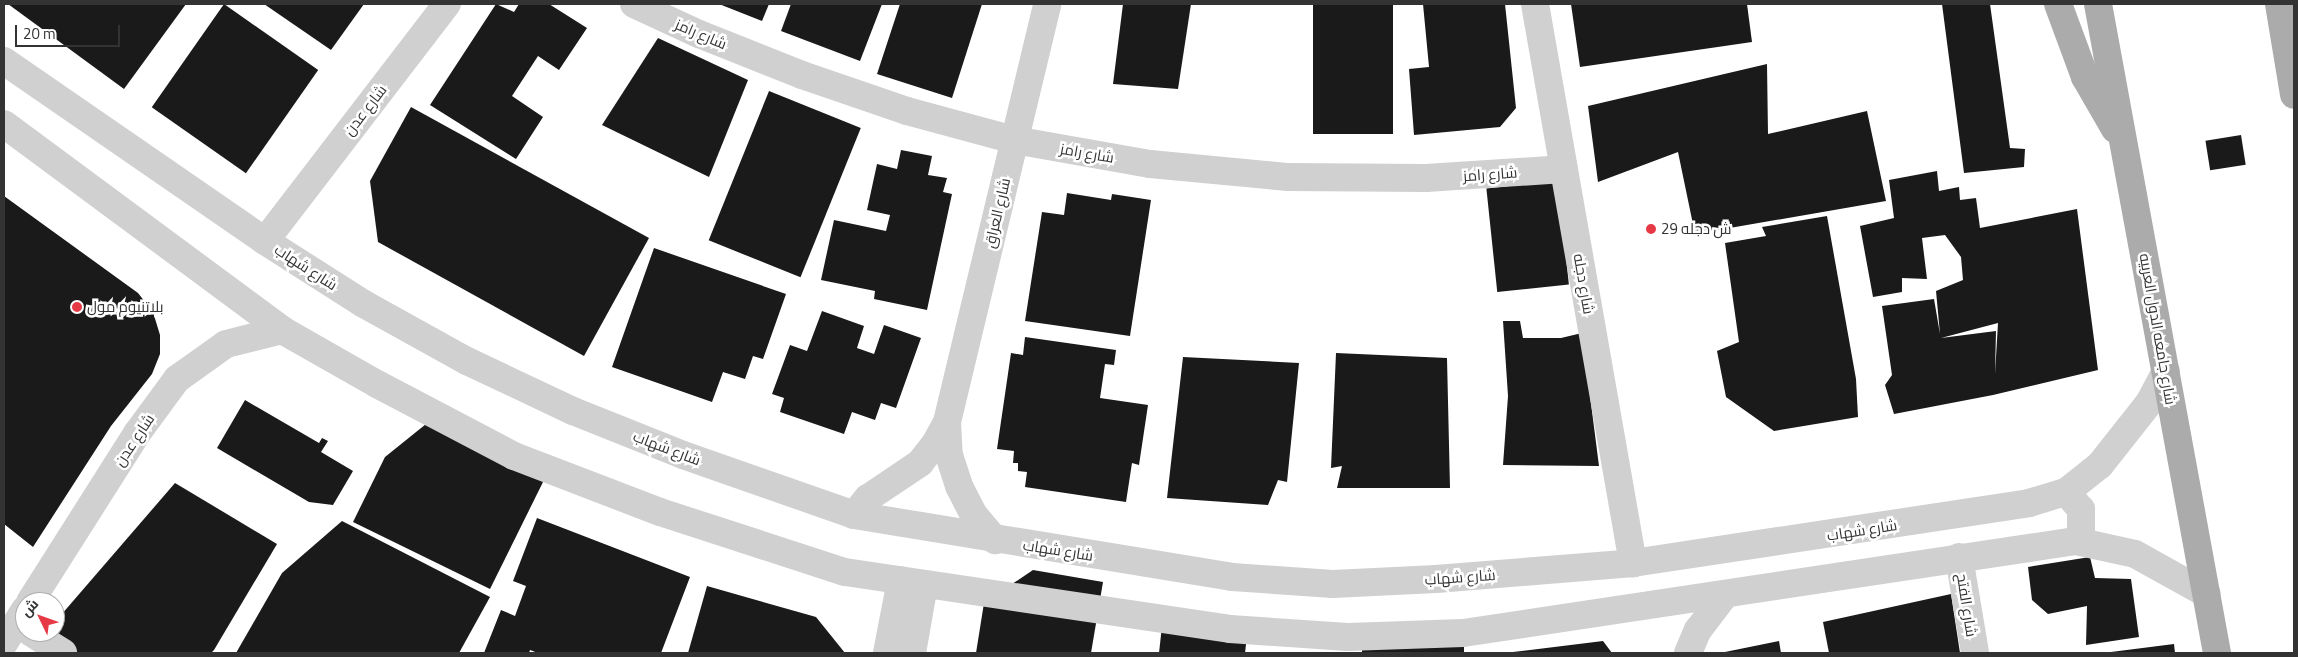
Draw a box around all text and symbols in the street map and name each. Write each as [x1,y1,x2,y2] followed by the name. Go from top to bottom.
[18,15,122,47] scale bar
[672,15,730,53] street label: شارع رامز
[23,22,56,45] text: 20 m
[340,81,390,139] street label: شارع عدن
[1059,139,1115,167] street label: شارع رامز
[1462,163,1518,185] street label: شارع رامز
[980,176,1014,250] street label: شارع العراق
[1661,220,1731,238] place label: 29 ش دجله
[1645,223,1657,235] marker: 29 ش دجله
[271,240,341,294] street label: شارع شهاب
[1570,252,1598,316] street label: شارع دجله
[2136,252,2180,406] street label: شارع جامعه الدول العربيه
[87,298,164,316] place label: بلاتنيوم مول
[71,301,83,313] marker: بلاتنيوم مول
[110,410,158,470] street label: شارع عدن
[631,427,703,469] street label: شارع شهاب
[1826,516,1898,544] street label: شارع شهاب
[1022,536,1094,564] street label: شارع شهاب
[1424,566,1496,588] street label: شارع شهاب
[1953,572,1981,638] street label: شارع الفتح
[15,592,65,642] north arrow
[15,594,43,621] text: ش

